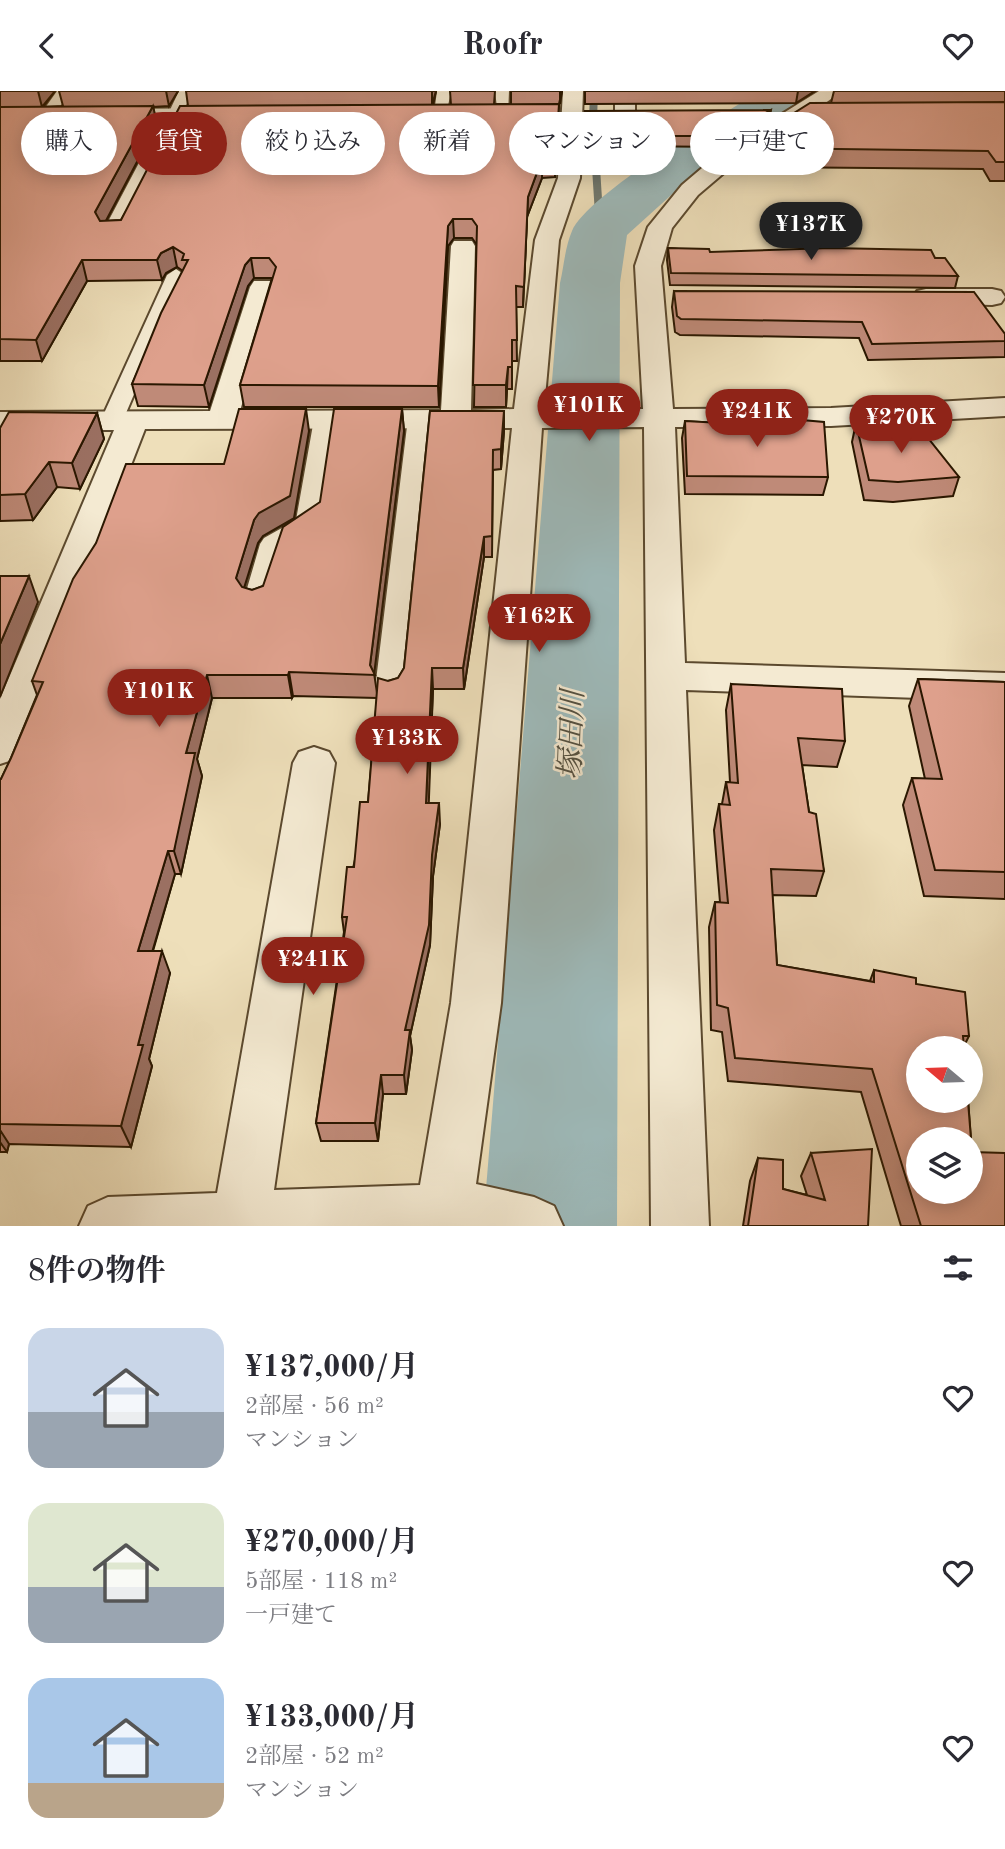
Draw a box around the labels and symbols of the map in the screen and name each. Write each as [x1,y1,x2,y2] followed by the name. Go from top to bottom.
[762,202,860,262] pin: ¥137K
[540,383,638,443] pin: ¥101K
[708,389,806,449] pin: ¥241K
[852,395,950,455] pin: ¥270K
[490,595,588,654] pin: ¥162K
[110,669,208,729] pin: ¥101K
[554,687,590,781] water label: 塚田川
[358,717,456,776] pin: ¥133K
[264,937,362,997] pin: ¥241K
[906,1036,984,1113] north arrow

